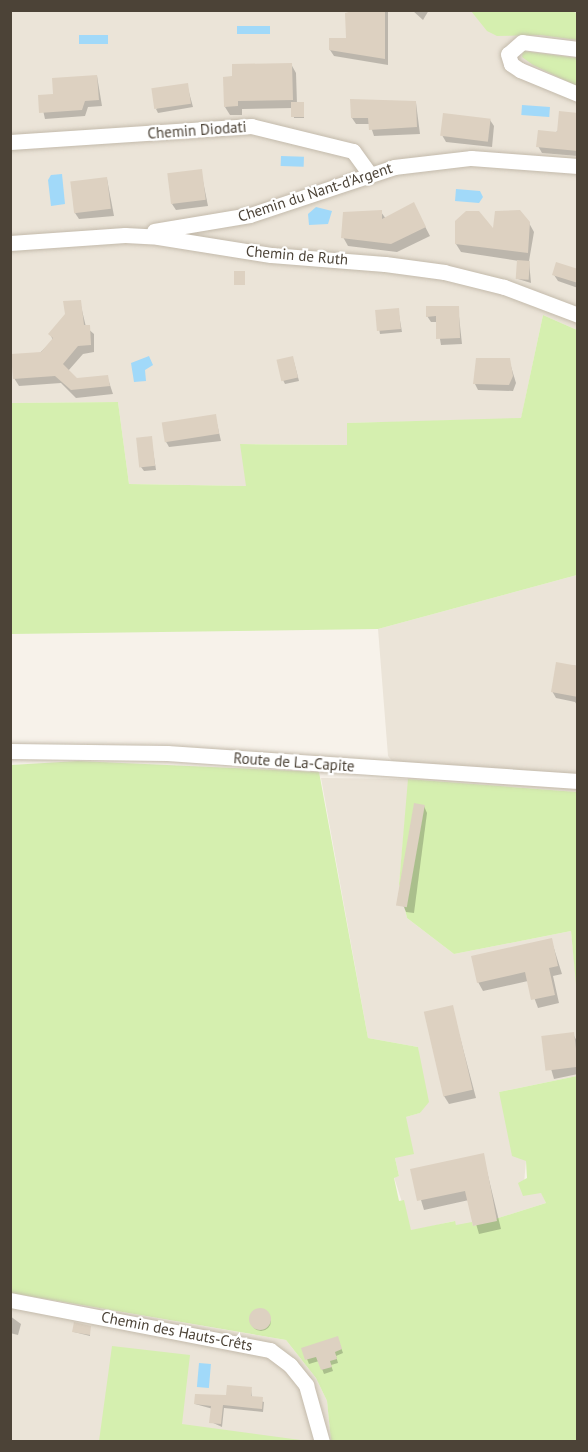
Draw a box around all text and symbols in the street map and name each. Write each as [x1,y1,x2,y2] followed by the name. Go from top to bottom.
[147,118,247,142] street label: Chemin Diodati
[236,159,394,225] street label: Chemin du Nant-d'Argent
[245,242,349,268] street label: Chemin de Ruth
[233,749,355,775] street label: Route de La-Capite
[100,1308,254,1354] street label: Chemin des Hauts-Crêts

